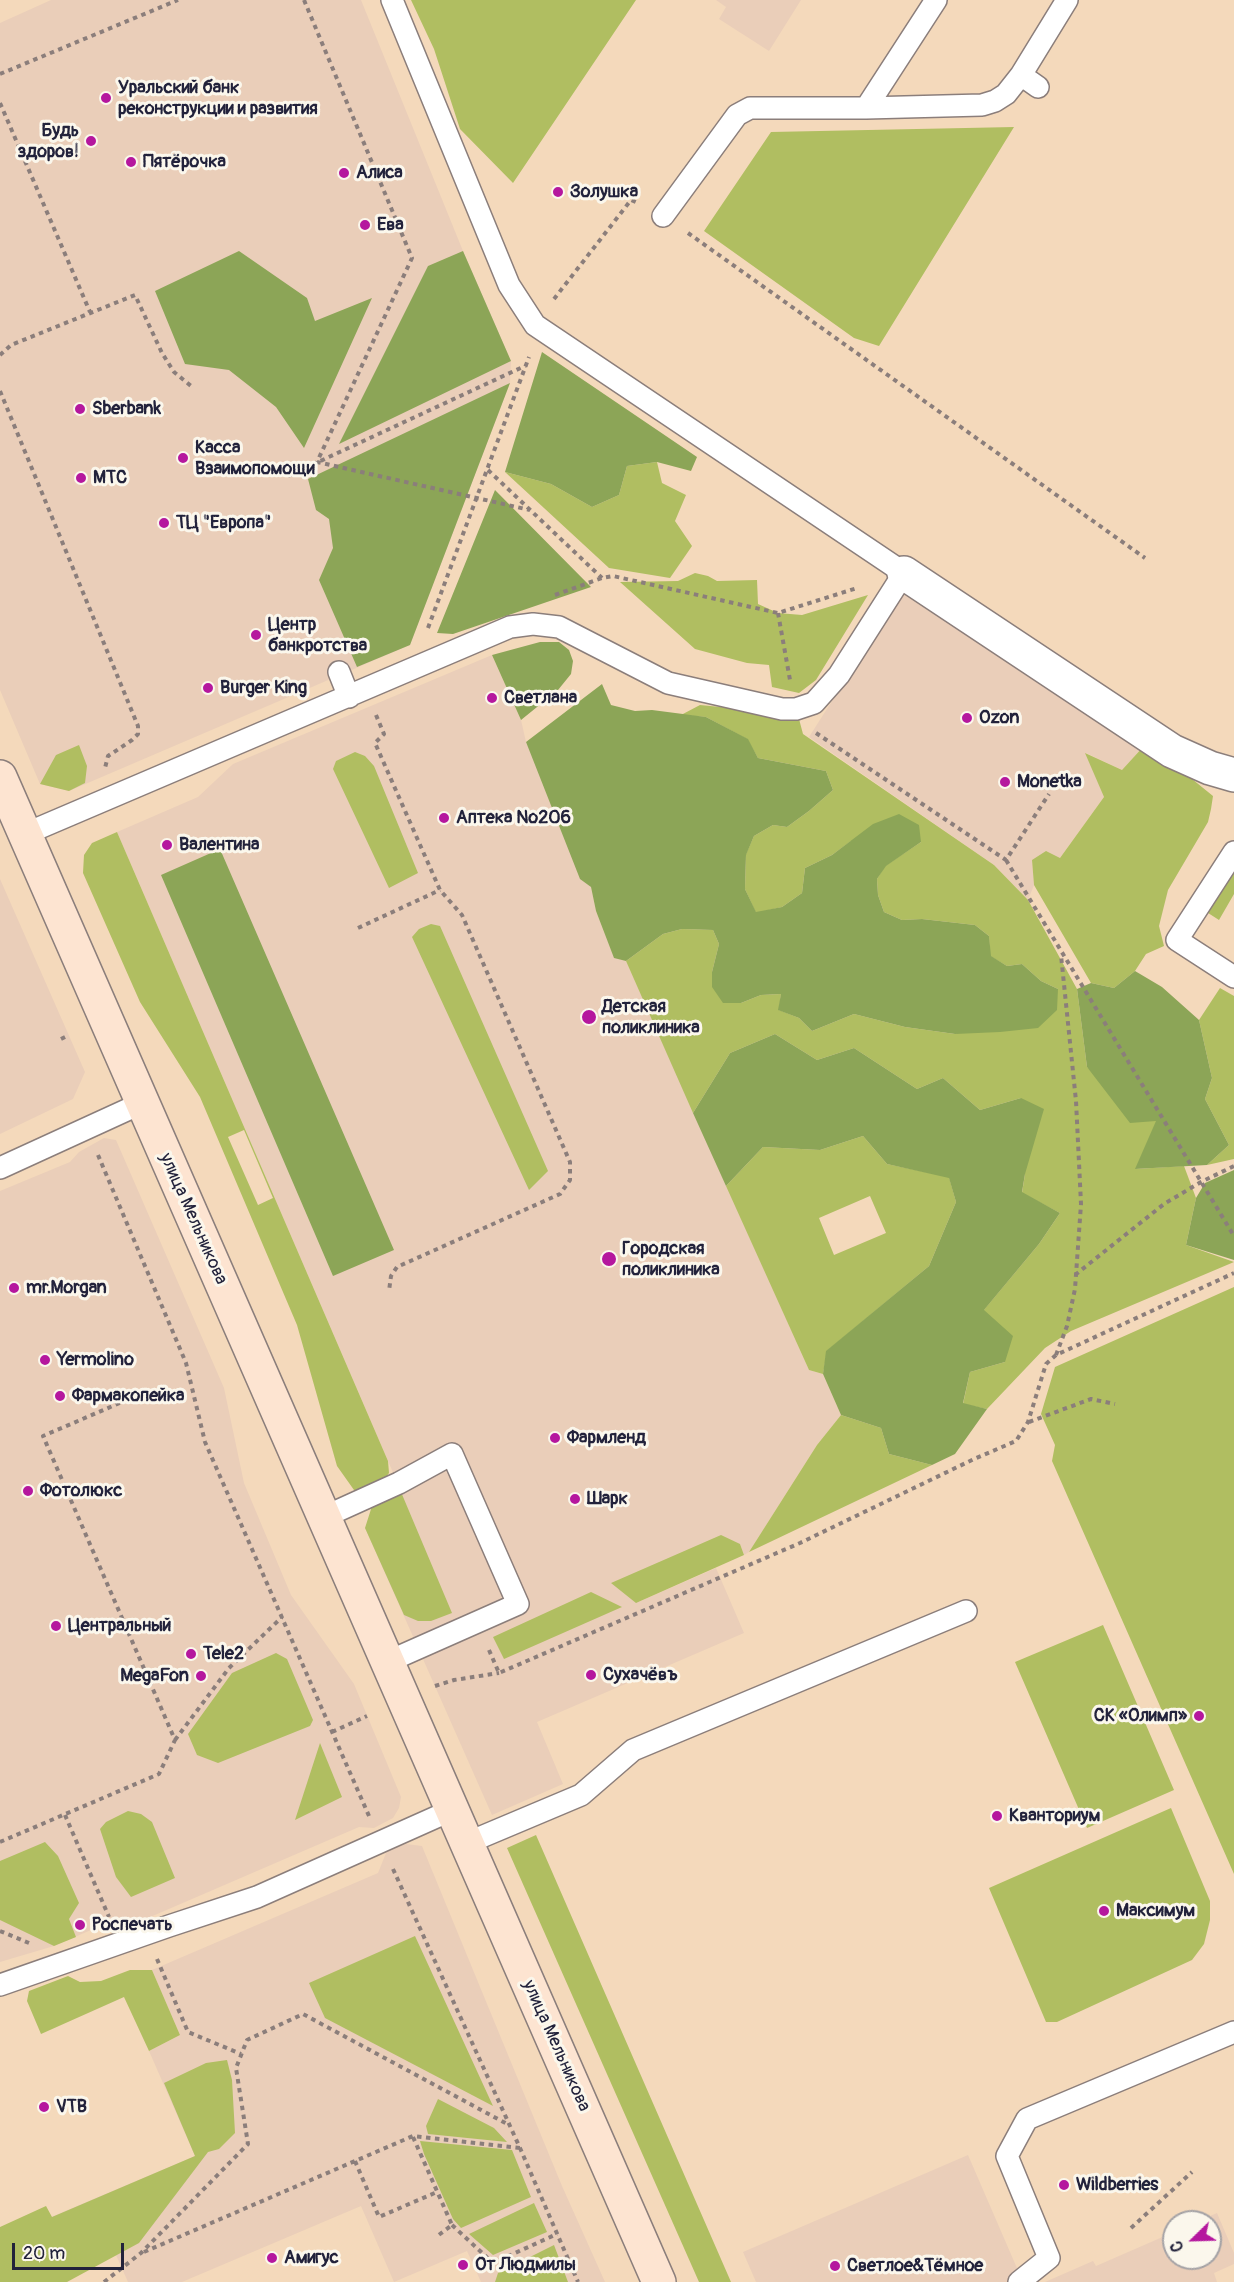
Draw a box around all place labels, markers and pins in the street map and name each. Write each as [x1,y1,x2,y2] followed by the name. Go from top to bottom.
[118,77,318,119] place label: Уральский банк реконструкции и развития
[99,91,113,105] marker: Уральский банк реконструкции и развития
[18,120,79,162] place label: Будь здоров!
[84,134,98,148] marker: Будь здоров!
[143,151,226,173] place label: Пятёрочка
[124,155,138,169] marker: Пятёрочка
[356,162,403,184] place label: Алиса
[337,166,351,180] marker: Алиса
[570,181,638,203] place label: Золушка
[551,185,565,199] marker: Золушка
[377,214,404,236] place label: Ева
[358,218,372,232] marker: Ева
[92,398,161,420] place label: Sberbank
[73,402,87,416] marker: Sberbank
[195,437,315,480] place label: Касса Взаимопомощи
[176,451,190,465] marker: Касса Взаимопомощи
[93,467,127,489] place label: МТС
[74,471,88,485] marker: МТС
[176,512,271,534] place label: ТЦ "Европа"
[157,516,171,530] marker: ТЦ "Европа"
[268,614,367,656] place label: Центр банкротства
[249,628,263,642] marker: Центр банкротства
[220,677,307,699] place label: Burger King
[201,681,215,695] marker: Burger King
[504,687,577,709] place label: Светлана
[485,691,499,705] marker: Светлана
[979,707,1019,729] place label: Ozon
[960,711,974,725] marker: Ozon
[1017,771,1082,793] place label: Monetka
[998,775,1012,789] marker: Monetka
[456,807,571,829] place label: Аптека №206
[437,811,451,825] marker: Аптека №206
[179,834,259,856] place label: Валентина
[160,838,174,852] marker: Валентина
[602,996,700,1038] place label: Детская поликлиника
[580,1008,598,1026] marker: Детская поликлиника
[622,1238,720,1280] place label: Городская поликлиника
[600,1250,618,1268] marker: Городская поликлиника
[26,1277,107,1299] place label: mr.Morgan
[7,1281,21,1295] marker: mr.Morgan
[57,1349,134,1371] place label: Yermolino
[38,1353,52,1367] marker: Yermolino
[72,1385,184,1407] place label: Фармакопейка
[53,1389,67,1403] marker: Фармакопейка
[567,1427,646,1449] place label: Фармленд
[548,1431,562,1445] marker: Фармленд
[40,1480,122,1502] place label: Фотолюкс
[21,1484,35,1498] marker: Фотолюкс
[587,1488,628,1510] place label: Шарк
[568,1492,582,1506] marker: Шарк
[68,1615,171,1637] place label: Центральный
[49,1619,63,1633] marker: Центральный
[203,1643,244,1665] place label: Tele2
[184,1647,198,1661] marker: Tele2
[603,1664,678,1686] place label: Сухачёвъ
[120,1665,189,1687] place label: MegaFon
[584,1668,598,1682] marker: Сухачёвъ
[194,1669,208,1683] marker: MegaFon
[1094,1705,1187,1727] place label: СК «Олимп»
[1192,1709,1206,1723] marker: СК «Олимп»
[1009,1805,1100,1827] place label: Кванториум
[990,1809,1004,1823] marker: Кванториум
[1116,1900,1195,1922] place label: Максимум
[1097,1904,1111,1918] marker: Максимум
[92,1914,173,1936] place label: Роспечать
[73,1918,87,1932] marker: Роспечать
[56,2096,87,2118] place label: VTB
[37,2100,51,2114] marker: VTB
[1076,2174,1158,2196] place label: Wildberries
[1057,2178,1071,2192] marker: Wildberries
[284,2247,339,2269] place label: Амигус
[265,2251,279,2265] marker: Амигус
[475,2254,576,2276] place label: От Людмилы
[847,2255,983,2277] place label: Светлое&Тёмное
[456,2258,470,2272] marker: От Людмилы
[828,2259,842,2273] marker: Светлое&Тёмное

